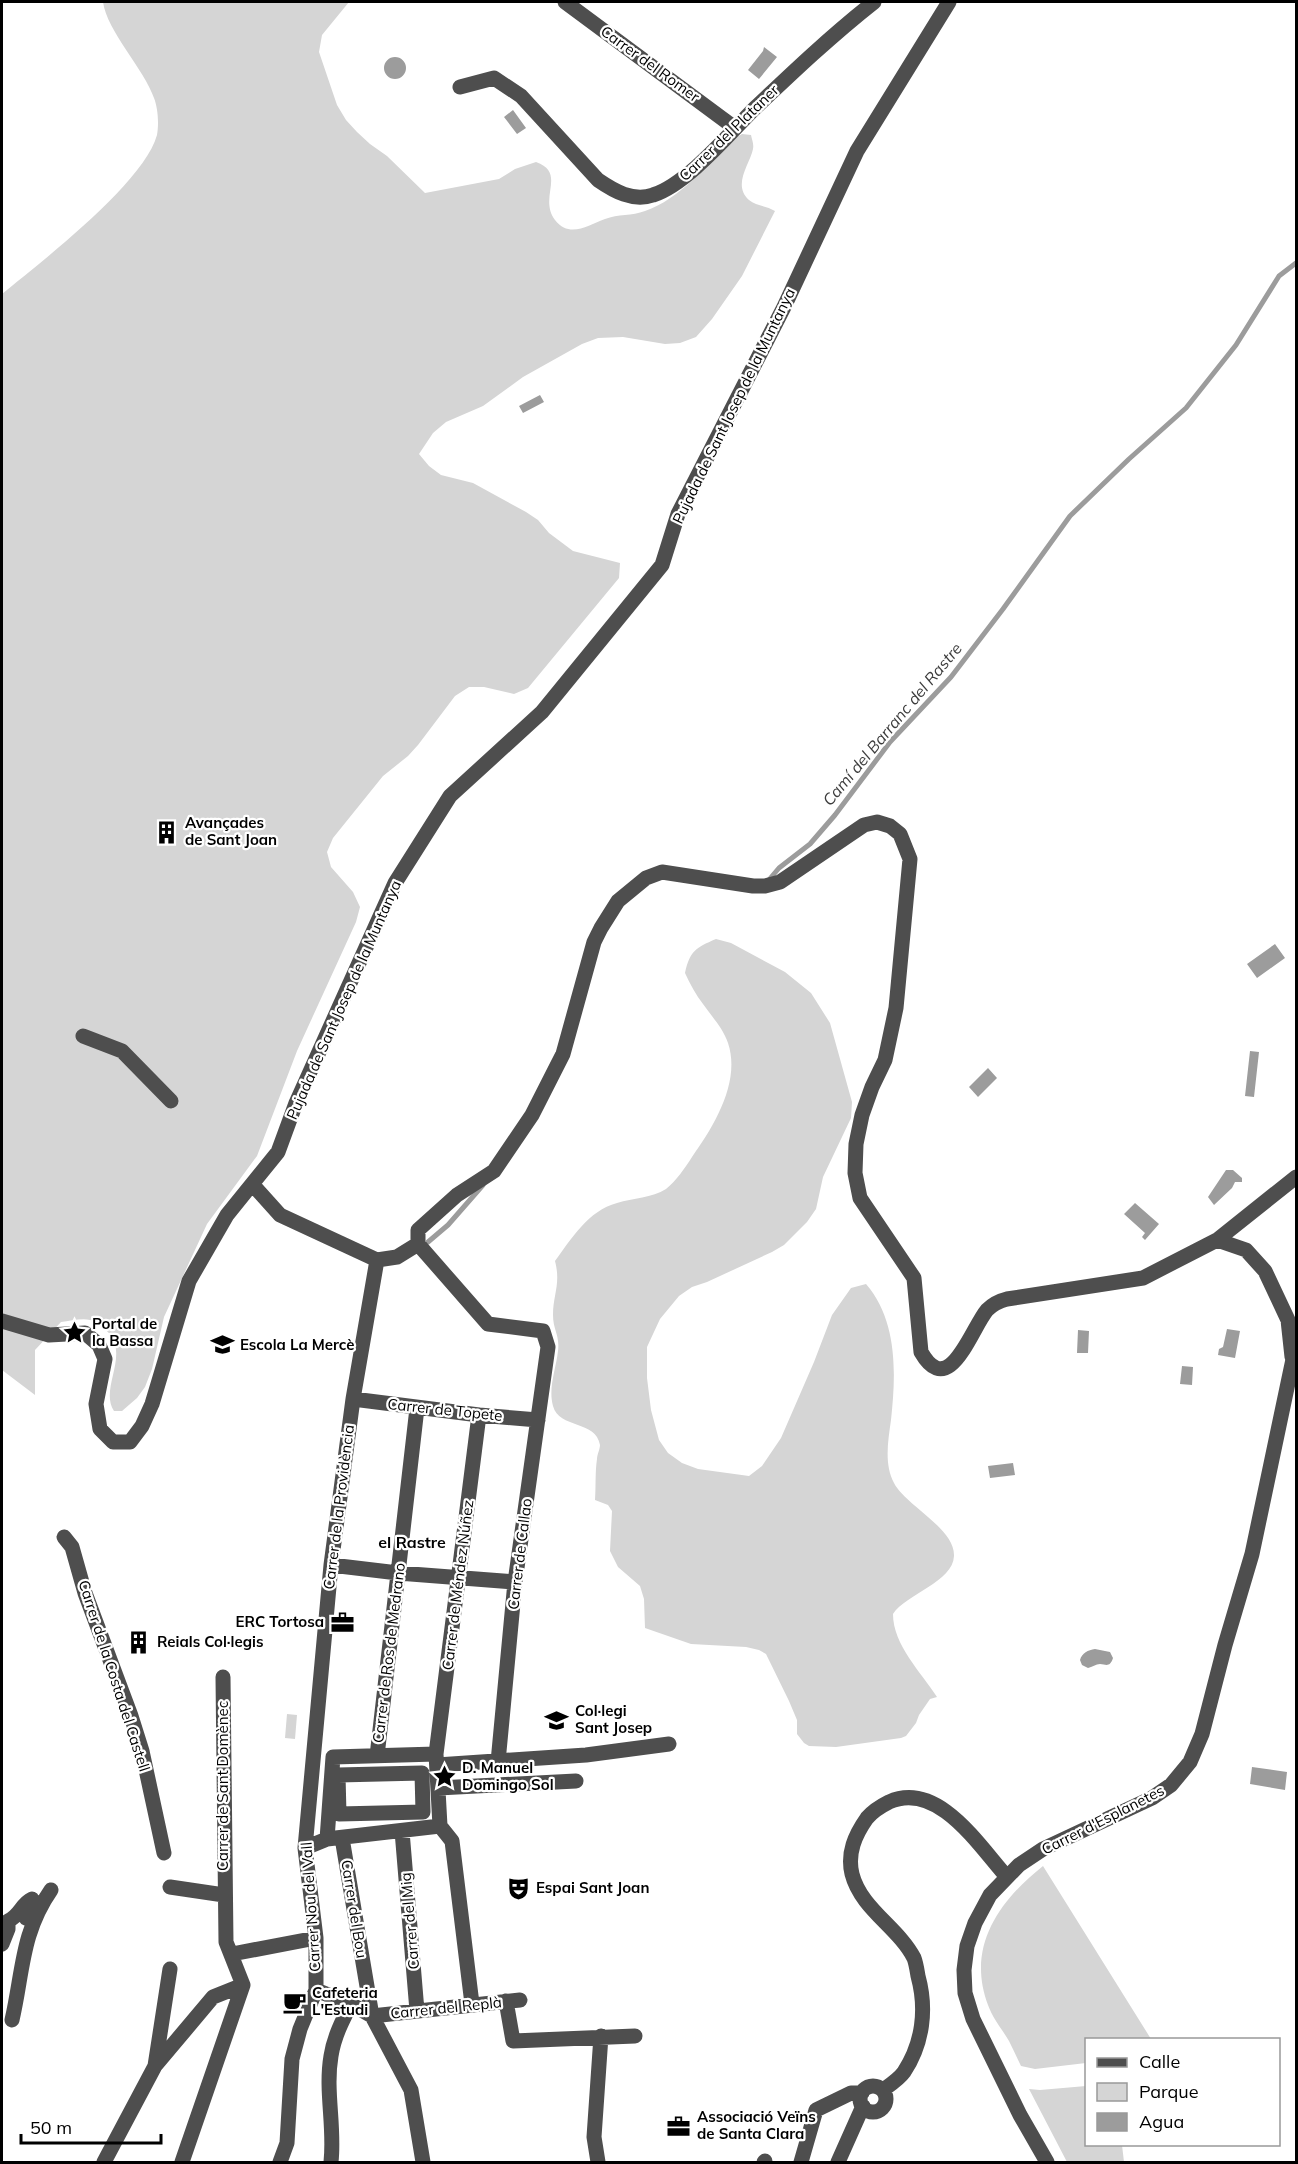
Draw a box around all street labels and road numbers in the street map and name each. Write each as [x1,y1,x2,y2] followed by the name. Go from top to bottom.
[597,21,704,106] street label: Carrer del Romer
[675,80,783,185] street label: Carrer del Plataner
[668,285,799,527] street label: Pujada de Sant Josep de la Muntanya
[282,877,405,1122] street label: Pujada de Sant Josep de la Muntanya
[387,1394,503,1425] street label: Carrer de Topete
[319,1424,358,1590] street label: Carrer de la Providència
[503,1497,536,1611] street label: Carrer de Callao
[438,1498,477,1671] street label: Carrer de Méndez Núñez
[368,1562,409,1744] street label: Carrer de Ros de Medrano
[75,1578,154,1774] street label: Carrer de la Costa del Castell
[213,1701,232,1871] street label: Carrer de Sant Domènec
[1038,1780,1167,1859] street label: Carrer d'Esplanetes
[296,1841,325,1973] street label: Carrer Nou del Vall
[337,1858,372,1959] street label: Carrer del Bou
[396,1872,423,1970] street label: Carrer del Mig
[389,1992,503,2023] street label: Carrer del Replà

